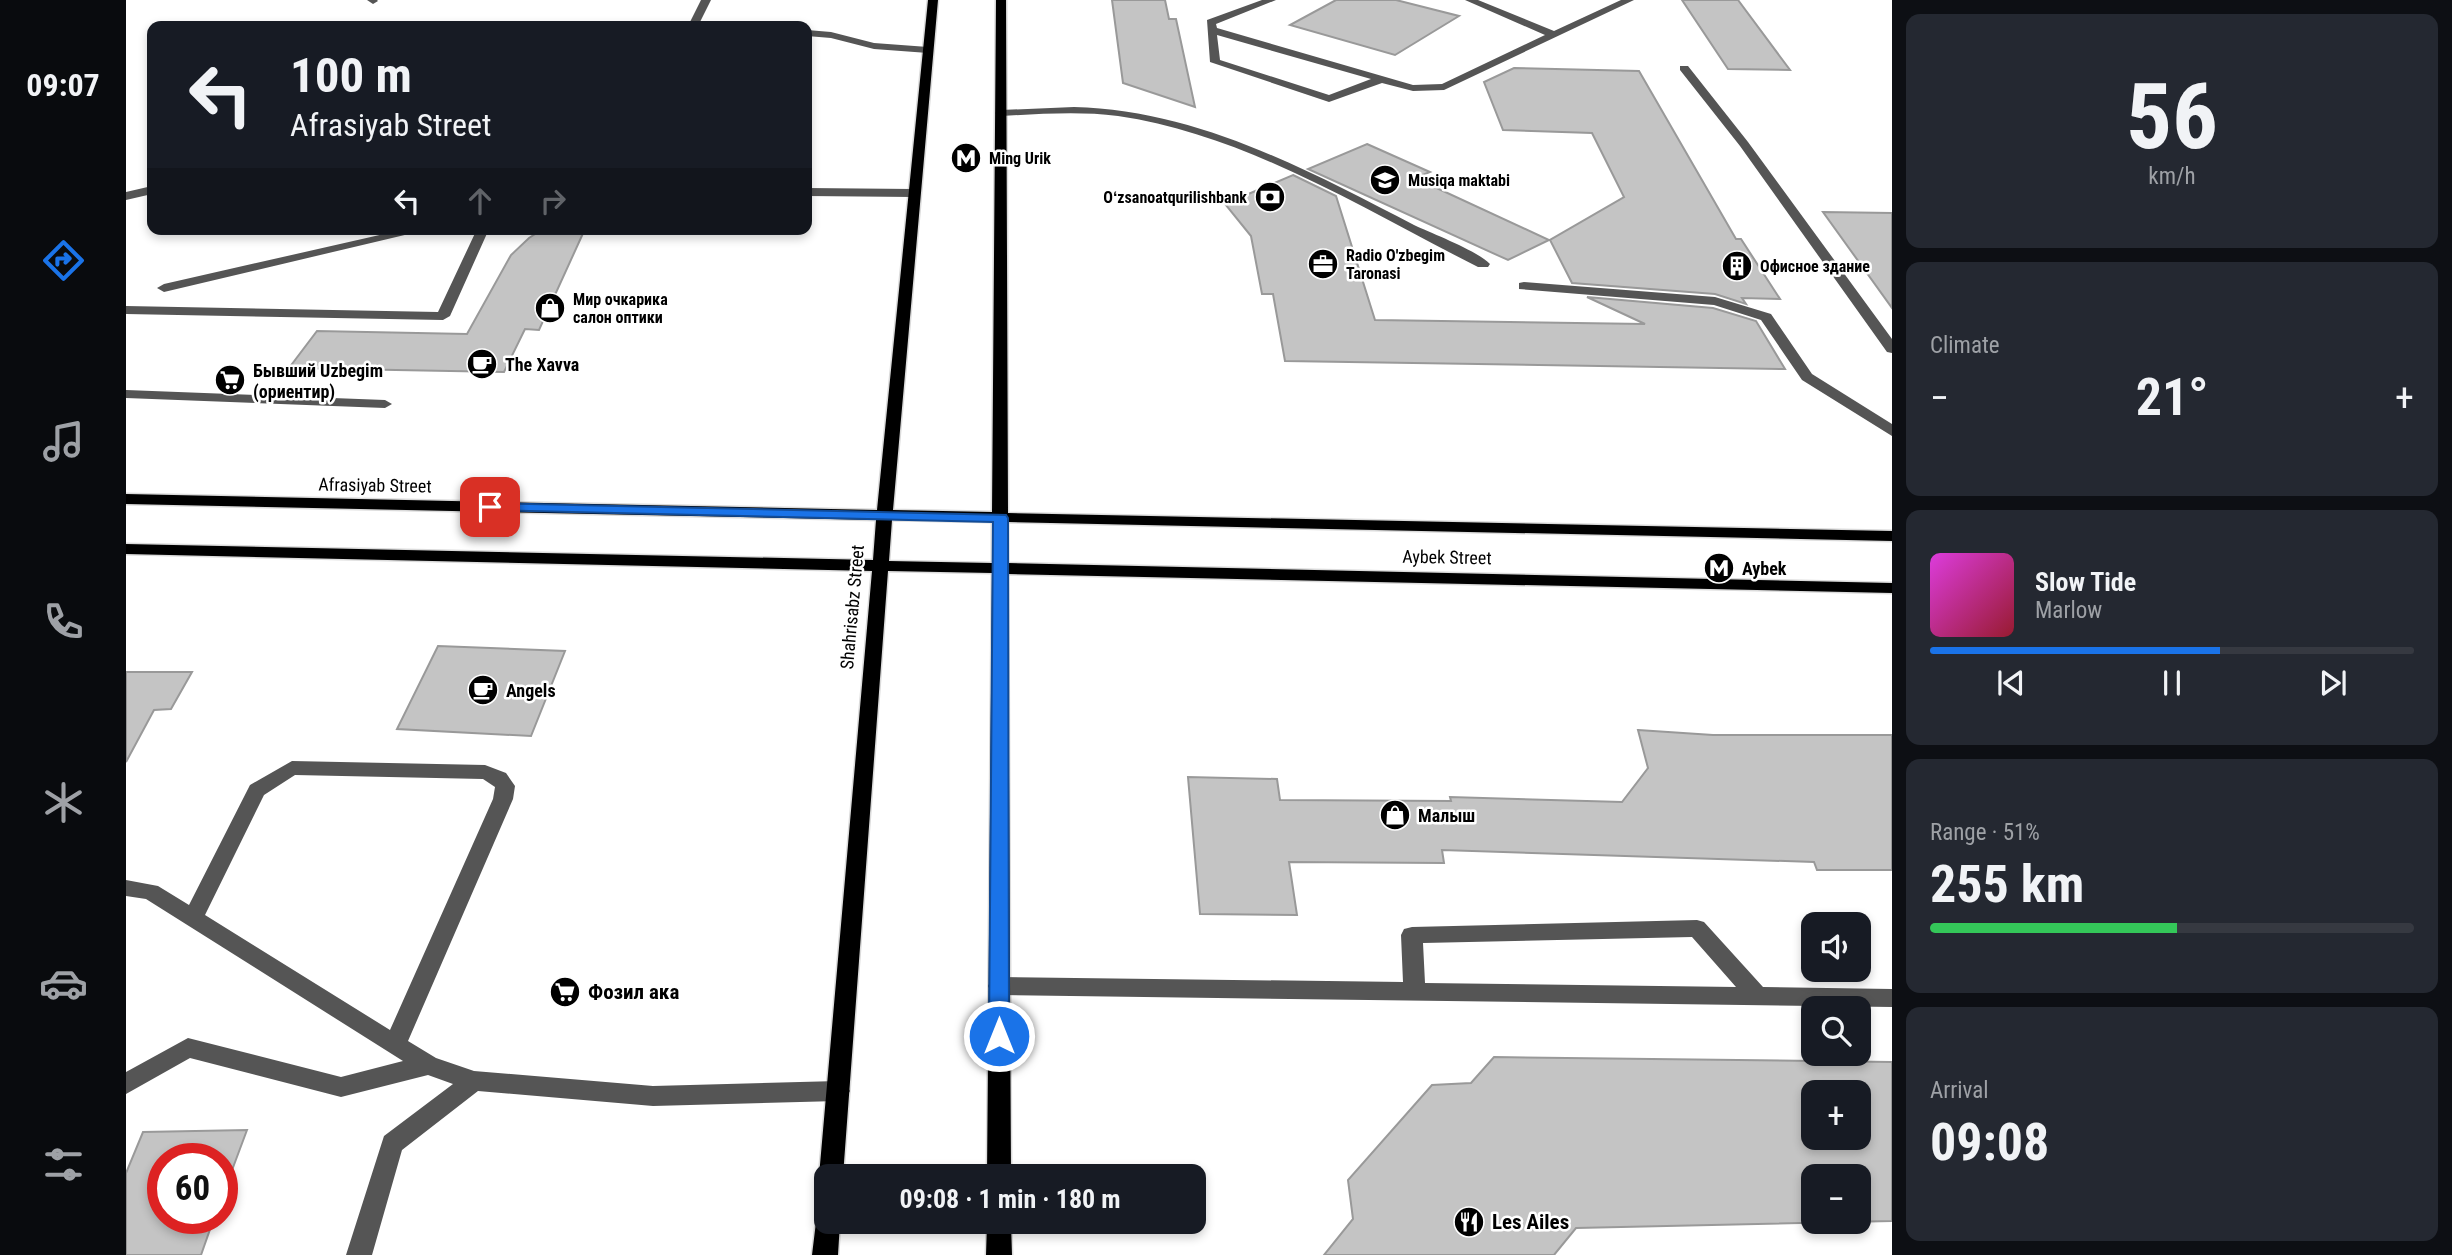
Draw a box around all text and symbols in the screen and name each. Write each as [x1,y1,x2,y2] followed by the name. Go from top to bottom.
[290,47,412,104] text: 100 m
[175,49,266,140] icon: left
[2126,64,2218,170] text: 56
[26,66,100,104] text: 09:07
[290,106,492,144] text: Afrasiyab Street
[949,141,983,175] metro station icon: Ming Urik
[989,149,1051,168] place label: Ming Urik
[1368,163,1402,197] school or university icon: Musiqa maktabi
[2148,163,2196,190] text: km/h
[1408,171,1510,190] place label: Musiqa maktabi
[1253,180,1287,214] bank icon: Oʻzsanoatqurilishbank
[388,182,426,220] icon: left
[461,182,499,220] icon: ahead
[534,182,572,220] icon: right
[1103,188,1247,207] place label: Oʻzsanoatqurilishbank
[39,236,88,285] icon: directions
[1346,246,1445,283] place label: Radio O'zbegim Taronasi
[1306,247,1340,281] office icon: Radio O'zbegim Taronasi
[1720,249,1754,283] building icon: Офисное здание
[1760,257,1870,276] place label: Офисное здание
[573,290,668,327] place label: Мир очкарика салон оптики
[533,291,567,325] shop icon: Мир очкарика салон оптики
[1930,332,2000,359] text: Climate
[465,347,499,381] cafe icon: The Xavva
[505,354,579,375] place label: The Xavva
[253,360,383,403] place label: Бывший Uzbegim (ориентир)
[213,363,247,397] supermarket icon: Бывший Uzbegim (ориентир)
[2136,367,2208,428] text: 21°
[1930,376,1949,420] text: −
[2395,376,2414,420] text: +
[39,417,88,466] icon: music
[318,474,432,496] street label: Afrasiyab Street
[460,477,520,537] pin
[471,488,509,526] icon: arrive
[836,544,868,670] street label: Shahrisabz Street
[1402,546,1492,568] street label: Aybek Street
[1702,551,1736,585] metro station icon: Aybek
[1742,558,1787,579] place label: Aybek
[2035,567,2136,597] text: Slow Tide
[39,597,88,646] icon: phone
[2035,597,2102,624] text: Marlow
[1992,664,2030,702] icon: previous
[2153,664,2191,702] icon: pause
[2314,664,2352,702] icon: next
[466,673,500,707] cafe icon: Angels
[506,680,556,701] place label: Angels
[39,778,88,827] icon: climate
[1378,798,1412,832] shop icon: Малыш
[1418,805,1475,826] place label: Малыш
[1930,819,2040,846] text: Range · 51%
[1930,854,2084,915] text: 255 km
[1801,912,1871,1234] map controls
[1801,912,1871,982] button: sound
[39,959,88,1008] icon: car
[548,975,582,1009] supermarket icon: Фозил ака
[588,980,679,1004] place label: Фозил ака
[1801,996,1871,1066] button: search
[962,999,1036,1073] position arrow
[1930,1077,1989,1104] text: Arrival
[1801,1080,1871,1150] button: +
[1930,1112,2049,1173] text: 09:08
[39,1140,88,1189] icon: filters
[147,1143,238,1234] speed limit sign: 60
[1801,1164,1871,1234] button: −
[900,1184,1120,1214] text: 09:08 · 1 min · 180 m
[1452,1205,1486,1239] restaurant icon: Les Ailes
[1492,1210,1569,1234] place label: Les Ailes

